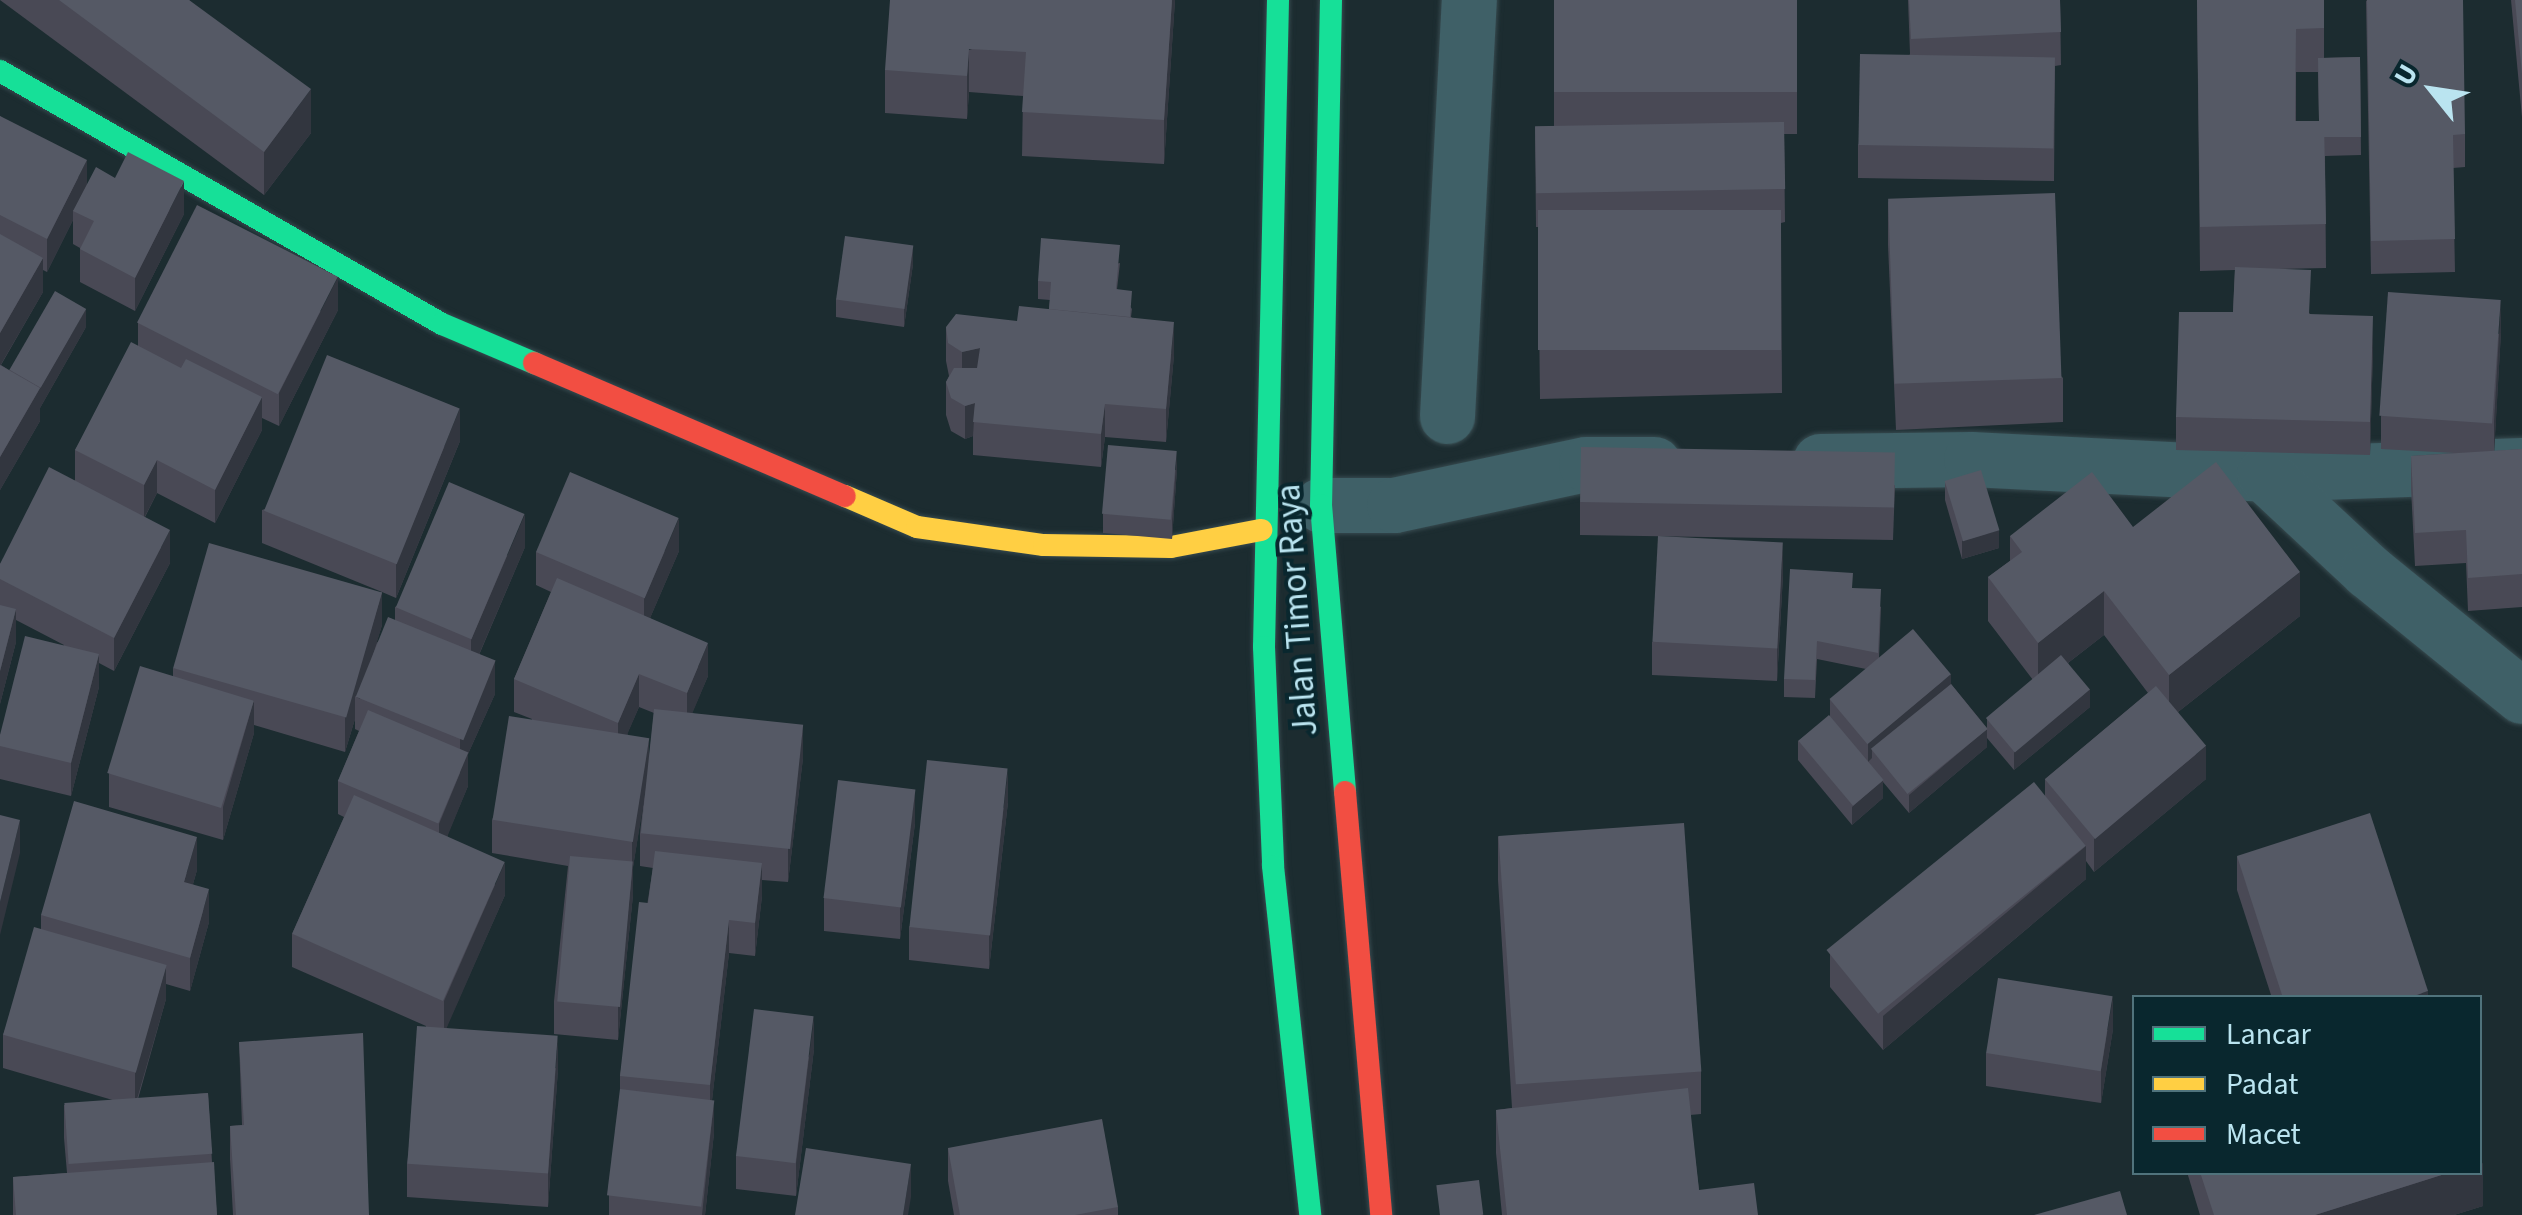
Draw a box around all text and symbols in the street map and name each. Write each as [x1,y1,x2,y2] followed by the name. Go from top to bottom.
[2382,40,2482,140] north arrow
[2384,57,2428,93] text: U
[1267,483,1327,737] street label: Jalan Timor Raya
[2132,995,2482,1175] legend
[2226,1013,2311,1056] text: Lancar
[2226,1063,2298,1106] text: Padat
[2226,1113,2301,1156] text: Macet

